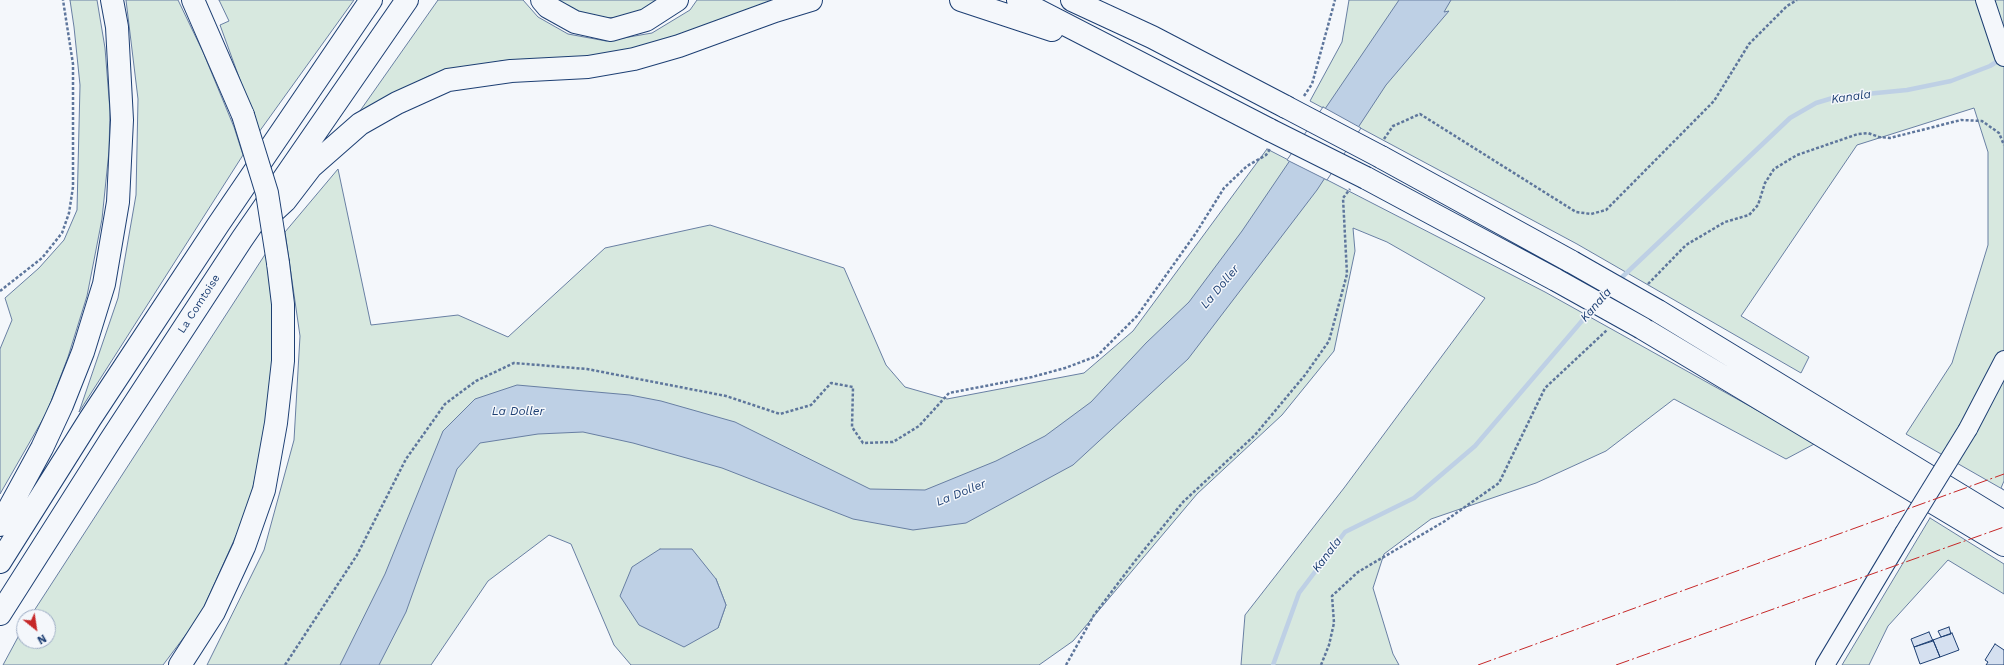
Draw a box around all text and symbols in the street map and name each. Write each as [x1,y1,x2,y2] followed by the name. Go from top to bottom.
[1830,87,1872,107] water label: Kanala
[1198,262,1242,312] water label: La Doller
[175,272,223,336] street label: La Comtoise
[1577,285,1615,325] water label: Kanala
[492,404,544,418] water label: La Doller
[934,476,988,510] water label: La Doller
[1309,535,1345,575] water label: Kanala
[16,609,56,649] north arrow
[35,631,49,647] text: N

